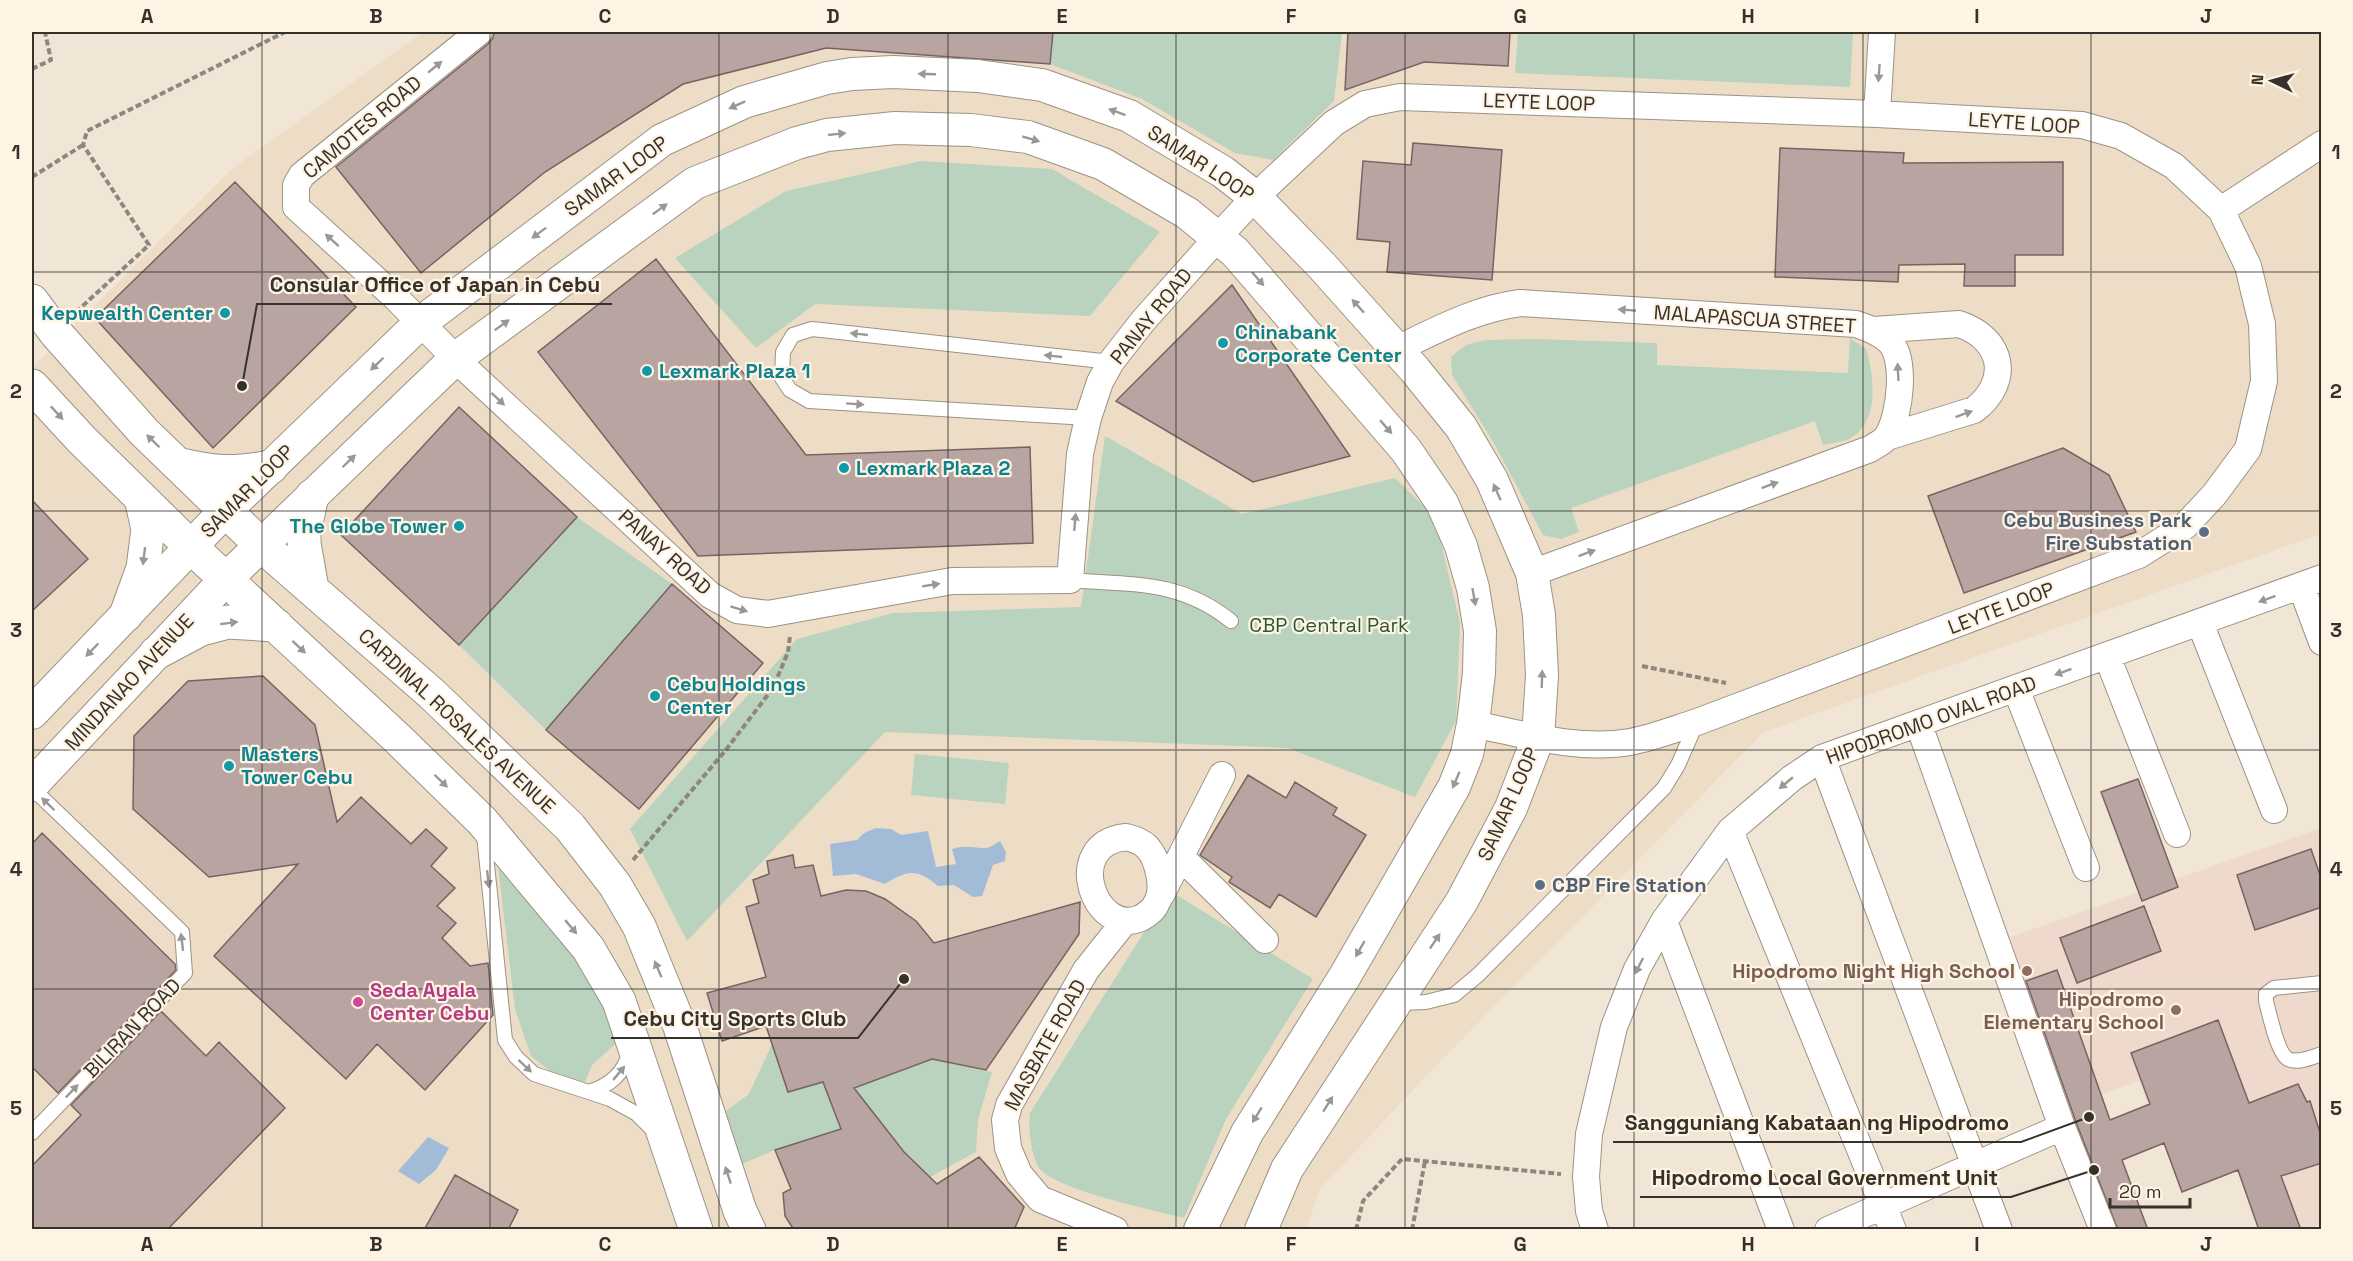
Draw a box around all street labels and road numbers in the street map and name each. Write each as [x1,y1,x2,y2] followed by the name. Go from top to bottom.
[297,70,427,184] street label: CAMOTES ROAD
[1483,87,1595,117] street label: LEYTE LOOP
[1967,106,2081,140] street label: LEYTE LOOP
[1143,119,1259,207] street label: SAMAR LOOP
[559,130,673,222] street label: SAMAR LOOP
[1104,263,1198,369] street label: PANAY ROAD
[1653,299,1857,339] street label: MALAPASCUA STREET
[195,439,299,543] street label: SAMAR LOOP
[613,503,717,601] street label: PANAY ROAD
[1944,576,2058,640] street label: LEYTE LOOP
[59,608,199,756] street label: MINDANAO AVENUE
[353,623,561,819] street label: CARDINAL ROSALES AVENUE
[1822,670,2040,770] street label: HIPODROMO OVAL ROAD
[1471,743,1545,865] street label: SAMAR LOOP
[78,972,186,1084] street label: BILIRAN ROAD
[998,975,1092,1115] street label: MASBATE ROAD

